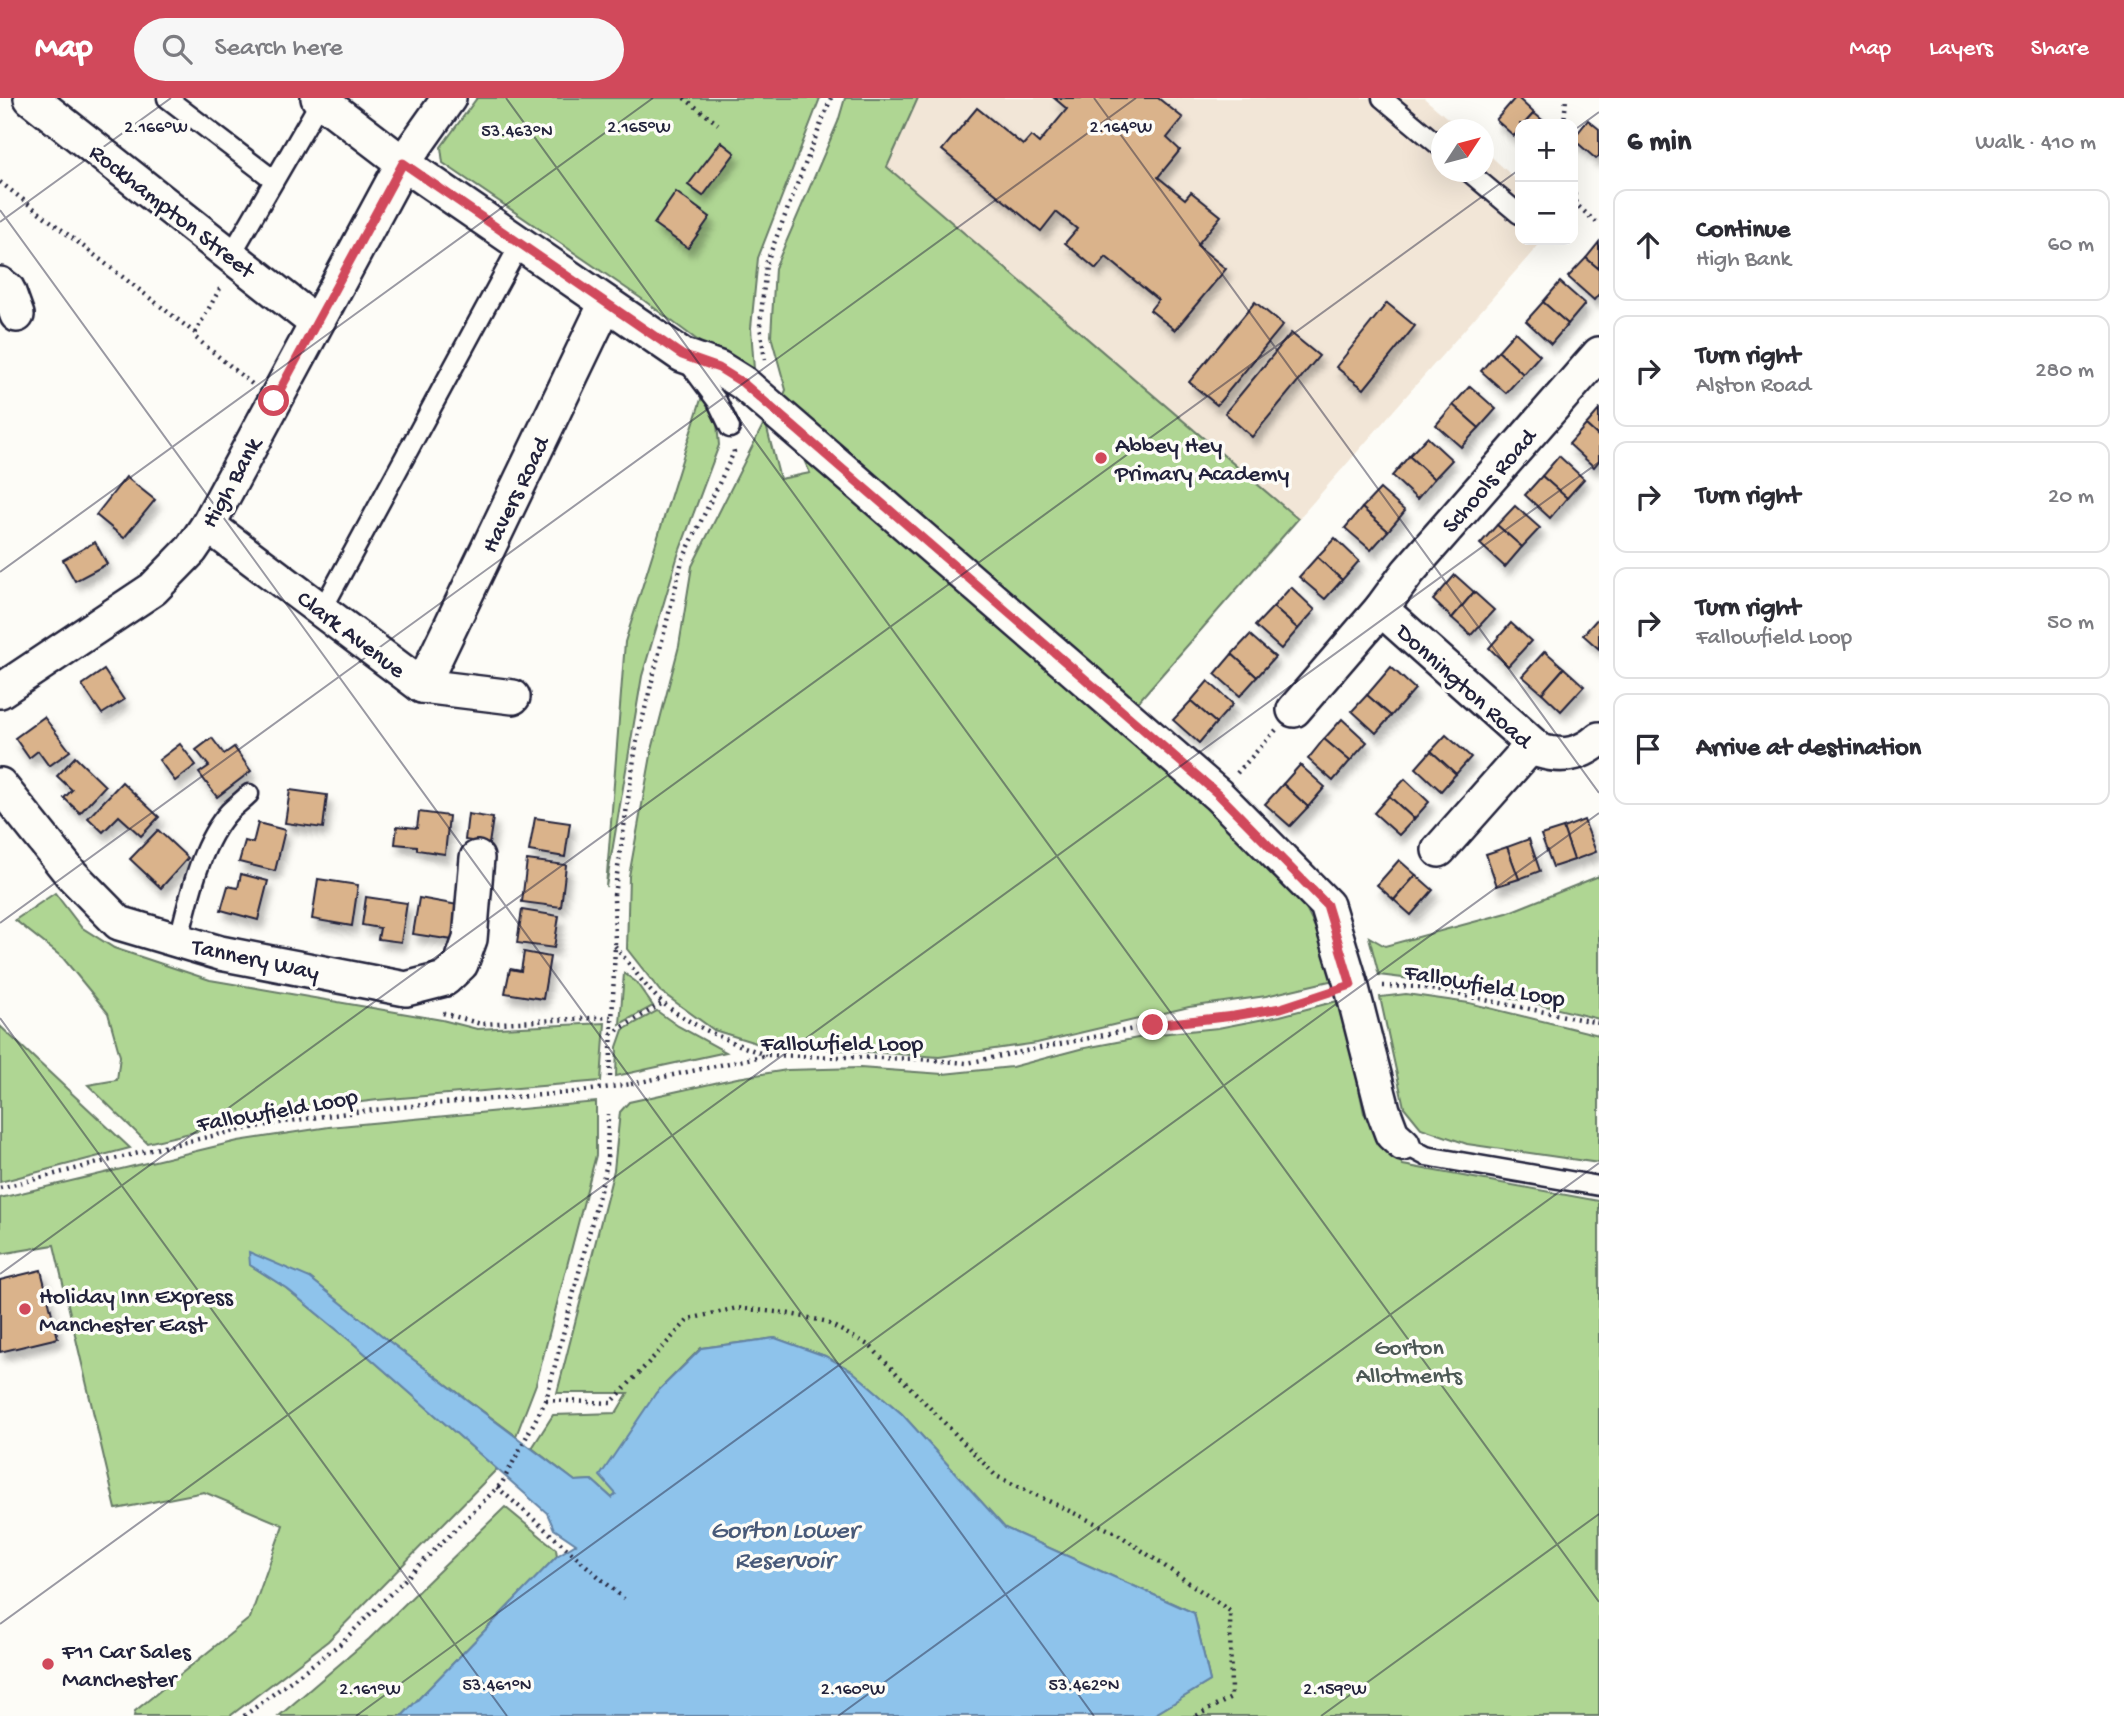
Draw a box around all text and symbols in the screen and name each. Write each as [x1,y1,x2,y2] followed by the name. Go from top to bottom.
[134,18,624,81] search box
[35,30,92,68] text: Map
[158,30,196,68] icon: search
[214,34,343,65] text: Search here
[1849,35,1891,64] text: Map
[1929,35,1993,64] text: Layers
[2031,35,2089,64] text: Share
[124,118,188,139] text: 2.166°W
[607,118,671,139] text: 2.165°W
[1090,118,1152,139] text: 2.164°W
[1431,119,1494,182] north arrow
[1515,119,1578,245] map controls
[1515,119,1578,182] button: +
[481,122,553,143] text: 53.463°N
[1627,126,1691,161] text: 6 min
[1975,130,2096,157] text: Walk · 410 m
[82,139,261,288] street label: Rockhampton Street
[1515,182,1578,245] button: −
[1696,216,1790,247] text: Continue
[1629,226,1667,264] icon: ahead
[2048,232,2094,259] text: 60 m
[1696,247,1791,274] text: High Bank
[1696,342,1800,373] text: Turn right
[1629,352,1667,390] icon: right
[2035,358,2094,385] text: 280 m
[1696,373,1811,400] text: Alston Road
[258,385,289,416] route start
[1437,423,1545,541] street label: Schools Road
[196,431,271,534] street label: High Bank
[477,431,559,558] street label: Havers Road
[1114,433,1289,490] place label: Abbey Hey Primary Academy
[1093,450,1109,466] marker: Abbey Hey Primary Academy
[1629,478,1667,516] icon: right
[1696,482,1800,513] text: Turn right
[2048,484,2094,511] text: 20 m
[290,585,410,686] street label: Clark Avenue
[1696,594,1800,625] text: Turn right
[1629,604,1667,642] icon: right
[2047,610,2094,637] text: 50 m
[1387,618,1538,758] street label: Donnington Road
[1696,625,1852,652] text: Fallowfield Loop
[1629,730,1667,768] icon: arrive
[1696,734,1921,765] text: Arrive at destination
[187,933,322,989] street label: Tannery Way
[1401,959,1567,1016] street label: Fallowfield Loop
[1137,1009,1168,1040] route end
[760,1031,924,1060] street label: Fallowfield Loop
[194,1084,360,1141] street label: Fallowfield Loop
[39,1284,234,1341] place label: Holiday Inn Express Manchester East
[17,1301,33,1317] marker: Holiday Inn Express Manchester East
[1356,1335,1463,1392] park label: Gorton Allotments
[710,1517,863,1578] water label: Gorton Lower Reservoir
[61,1639,192,1696] place label: F11 Car Sales Manchester
[40,1656,56,1672] marker: F11 Car Sales Manchester
[462,1676,532,1697] text: 53.461°N
[1049,1676,1119,1697] text: 53.462°N
[339,1680,401,1701] text: 2.161°W
[821,1680,885,1701] text: 2.160°W
[1303,1680,1367,1701] text: 2.159°W

